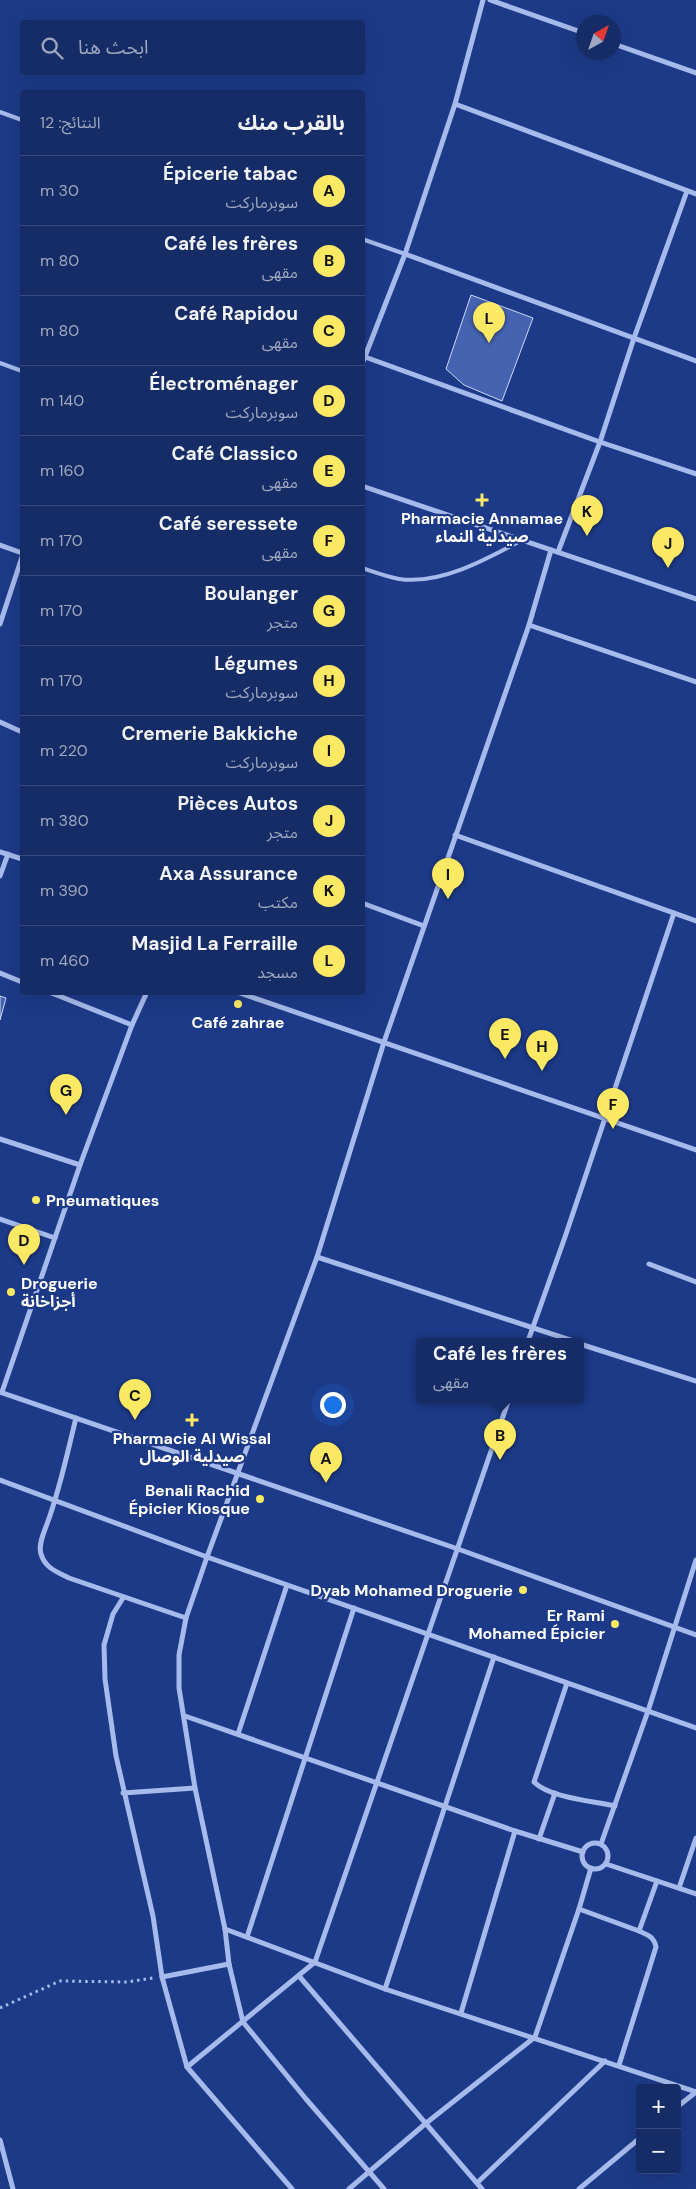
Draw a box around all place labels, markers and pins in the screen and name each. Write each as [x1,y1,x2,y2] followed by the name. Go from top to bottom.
[473,302,505,343] pin: L
[476,494,488,506] marker: Pharmacie Annamae صيدلية النماء
[571,495,603,536] pin: K
[401,508,563,547] place label: Pharmacie Annamae صيدلية النماء
[652,527,684,568] pin: J
[432,858,464,899] pin: I
[232,998,244,1010] marker: Café zahrae
[192,1012,284,1033] place label: Café zahrae
[489,1018,521,1059] pin: E
[526,1030,558,1071] pin: H
[50,1074,82,1115] pin: G
[597,1088,629,1129] pin: F
[46,1190,159,1211] place label: Pneumatiques
[30,1194,42,1206] marker: Pneumatiques
[8,1224,40,1265] pin: D
[21,1273,98,1312] place label: Droguerie أجزاخانة
[5,1286,17,1298] marker: Droguerie أجزاخانة
[119,1379,151,1420] pin: C
[186,1414,198,1426] marker: Pharmacie Al Wissal صيدلية الوصال
[484,1419,516,1460] pin: B
[113,1428,271,1467] place label: Pharmacie Al Wissal صيدلية الوصال
[310,1442,342,1483] pin: A
[129,1480,250,1519] place label: Benali Rachid Épicier Kiosque
[254,1493,266,1505] marker: Benali Rachid Épicier Kiosque
[310,1580,513,1601] place label: Dyab Mohamed Droguerie
[517,1584,529,1596] marker: Dyab Mohamed Droguerie
[468,1605,605,1644] place label: Er Rami Mohamed Épicier
[609,1618,621,1630] marker: Er Rami Mohamed Épicier

